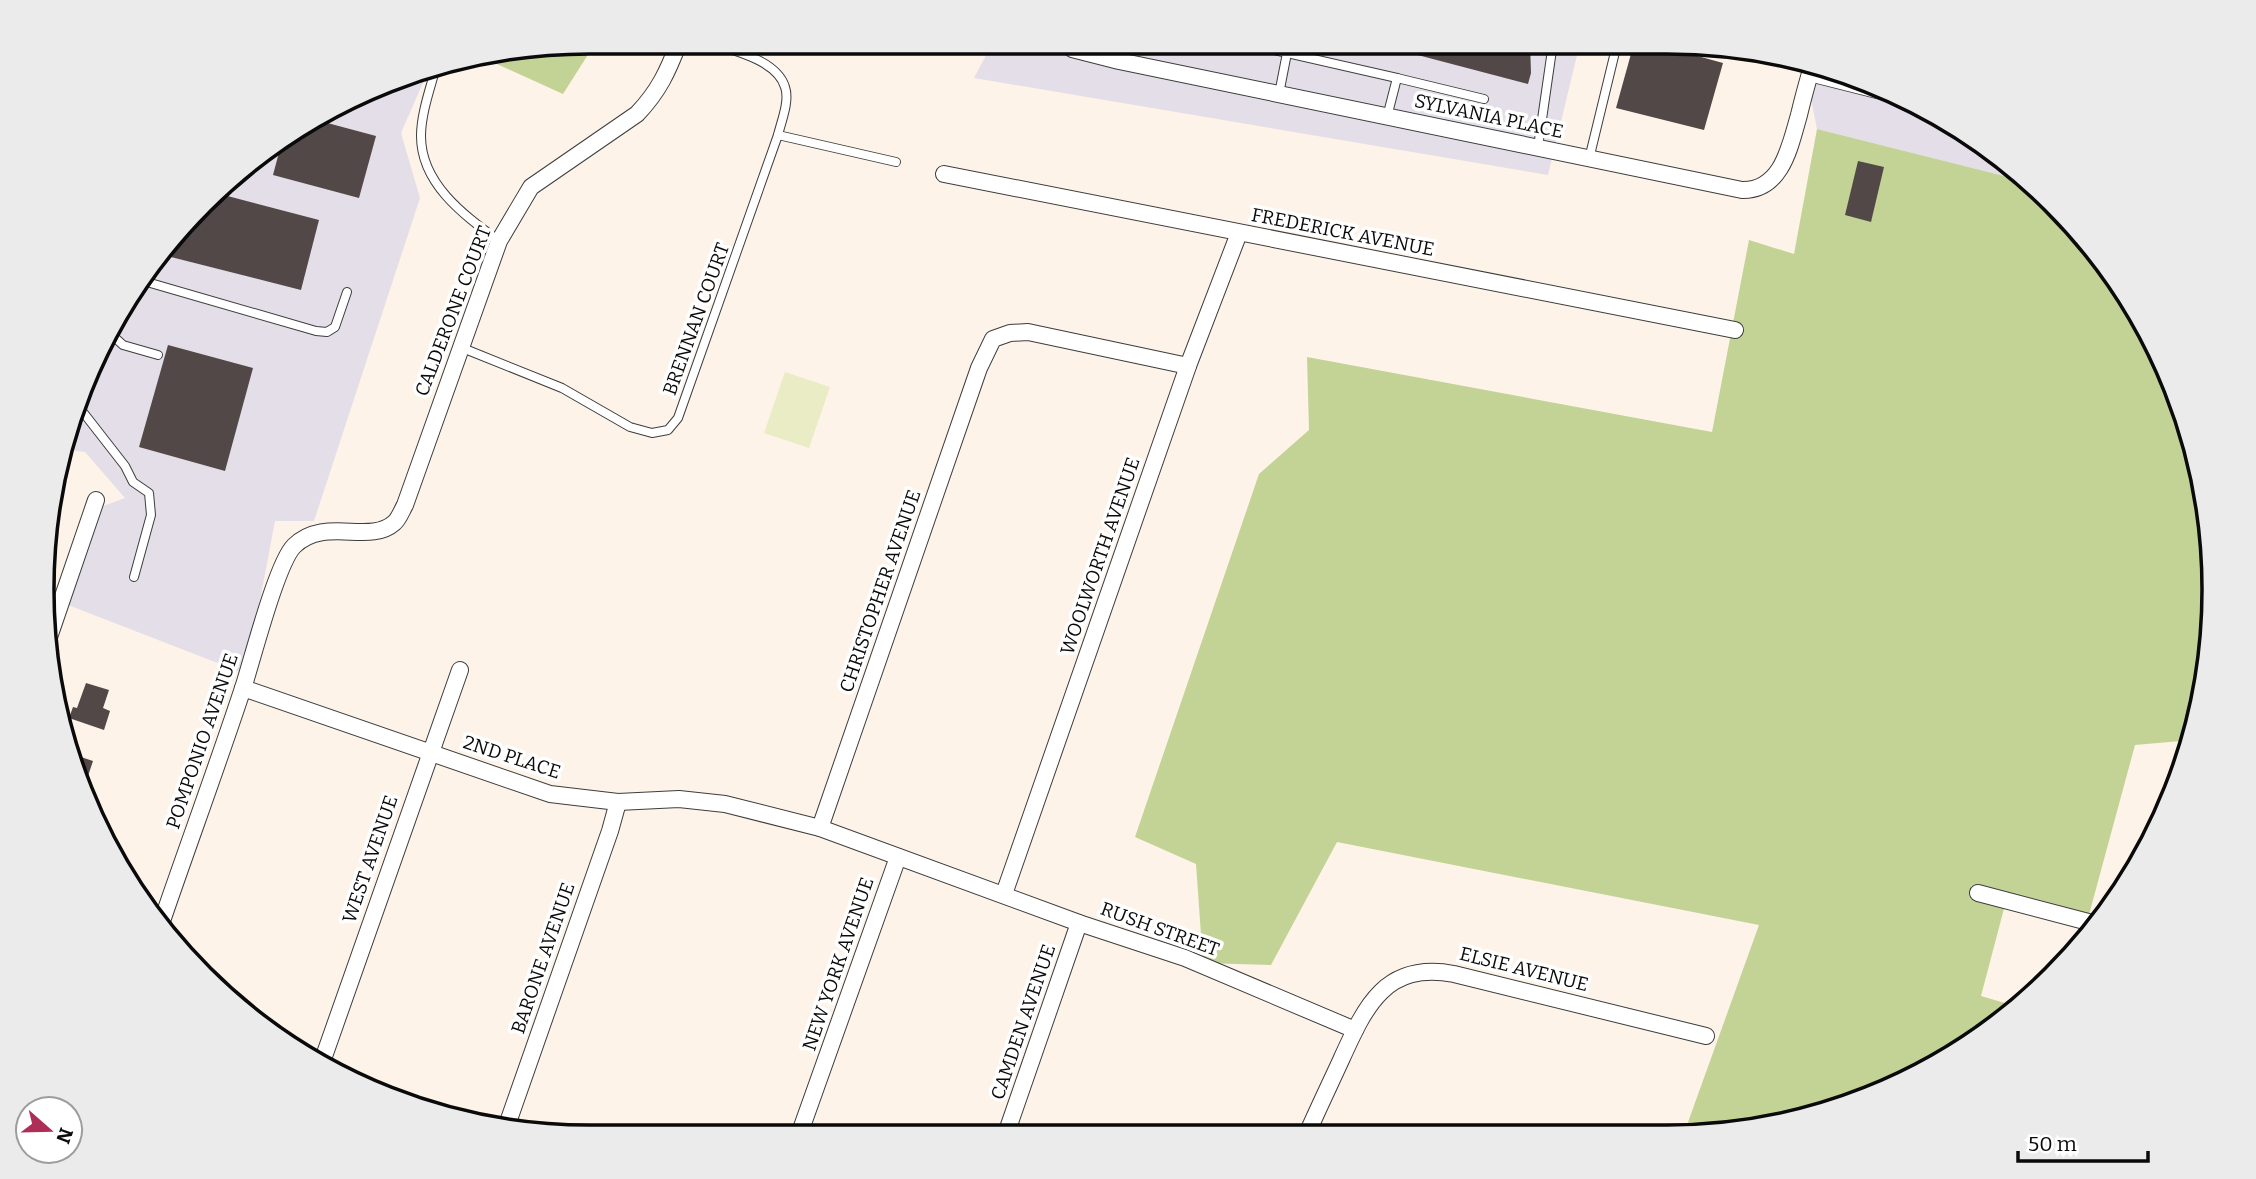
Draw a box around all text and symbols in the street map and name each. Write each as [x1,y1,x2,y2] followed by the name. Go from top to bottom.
[1412,89,1566,143] street label: SYLVANIA PLACE
[1250,203,1436,261] street label: FREDERICK AVENUE
[410,223,496,399] street label: CALDERONE COURT
[658,240,734,398] street label: BRENNAN COURT
[1055,454,1145,658] street label: WOOLWORTH AVENUE
[834,487,926,695] street label: CHRISTOPHER AVENUE
[161,650,243,832] street label: POMPONIO AVENUE
[460,730,564,784] street label: 2ND PLACE
[337,792,403,926] street label: WEST AVENUE
[798,874,878,1054] street label: NEW YORK AVENUE
[506,879,580,1037] street label: BARONE AVENUE
[1098,897,1222,961] street label: RUSH STREET
[986,941,1060,1103] street label: CAMDEN AVENUE
[1457,942,1591,996] street label: ELSIE AVENUE
[14,1095,84,1165] north arrow
[2018,1120,2148,1164] scale bar
[51,1125,78,1147] text: N
[2028,1131,2077,1157] text: 50 m

